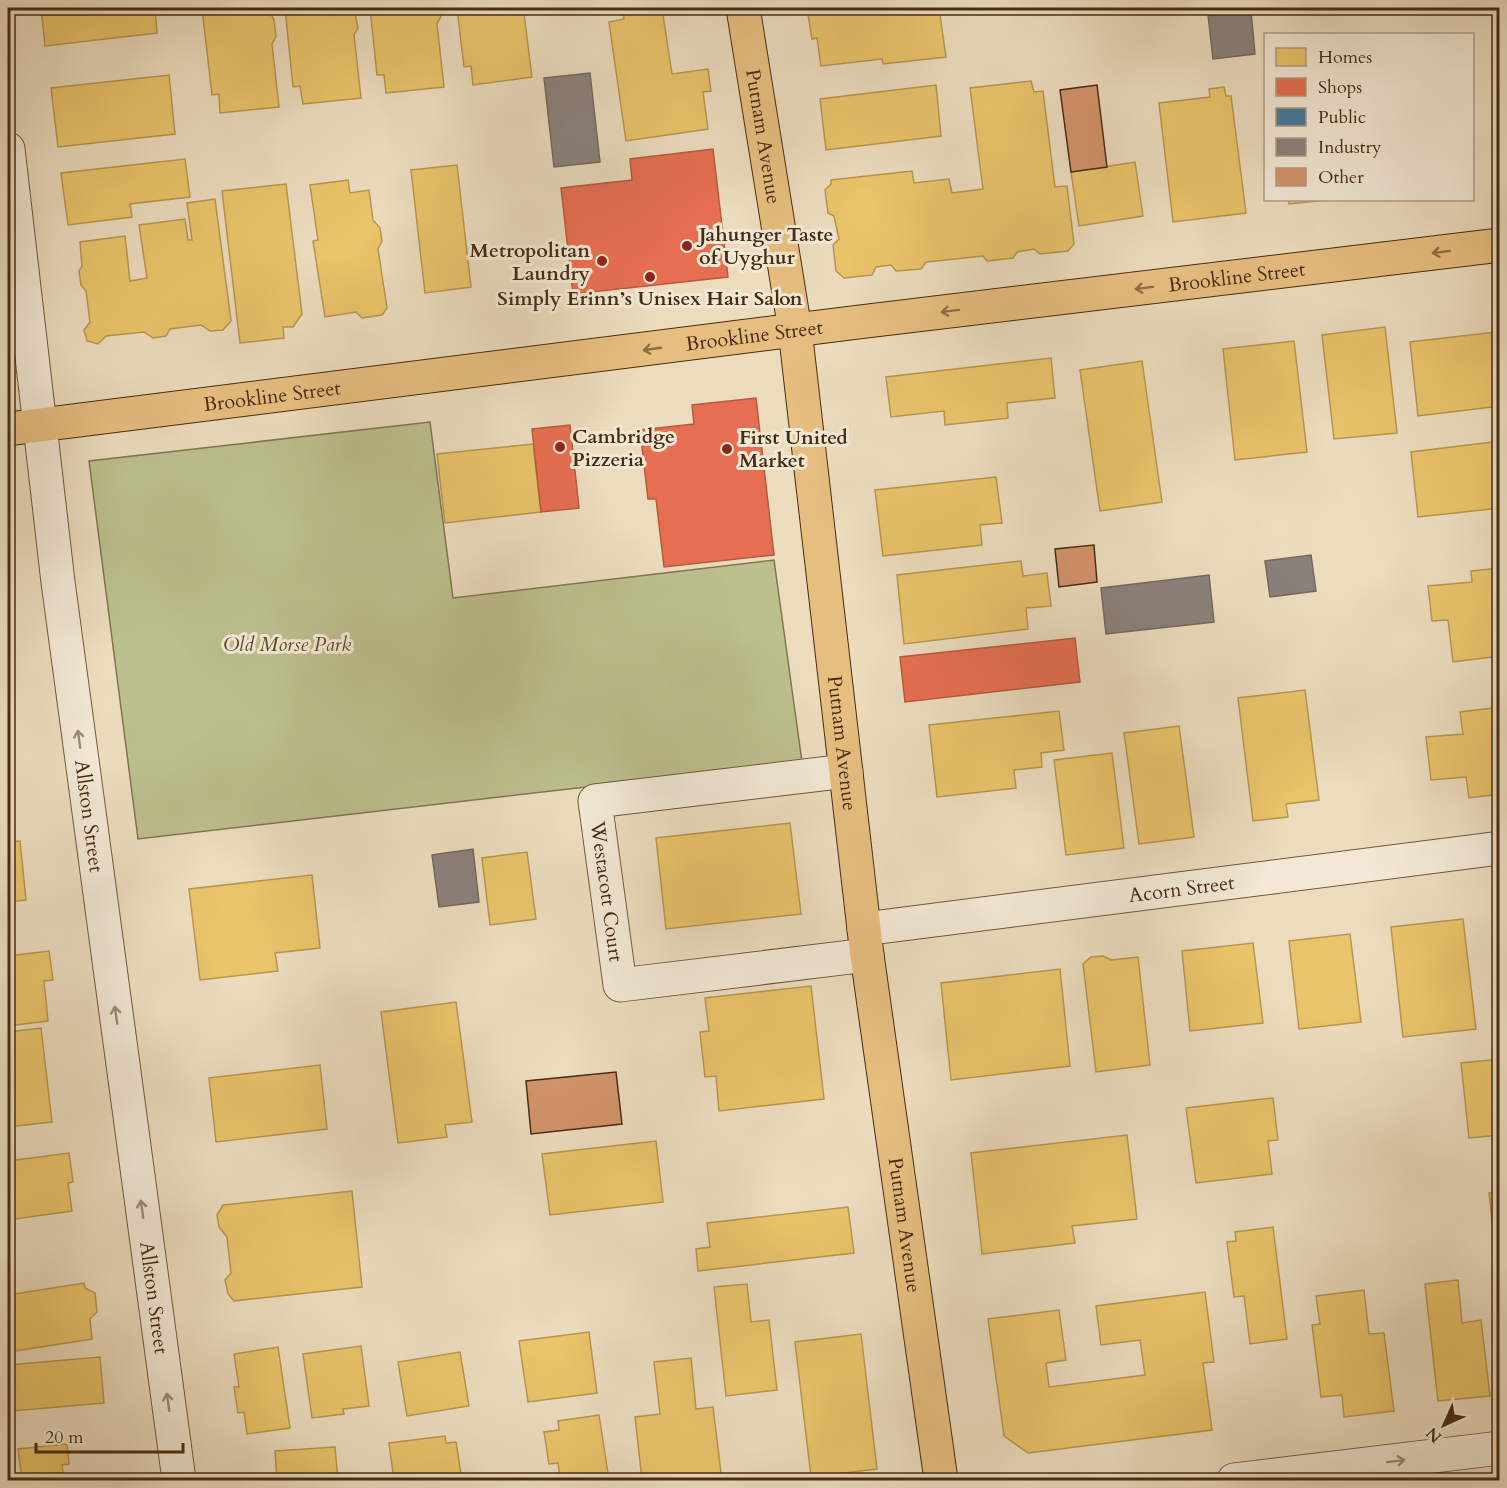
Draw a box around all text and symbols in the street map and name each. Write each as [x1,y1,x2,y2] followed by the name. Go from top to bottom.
[1264,33,1474,201] legend
[1318,45,1372,70] text: Homes
[740,67,788,206] street label: Putnam Avenue
[1318,75,1362,100] text: Shops
[1318,105,1366,130] text: Public
[1318,135,1382,160] text: Industry
[1318,165,1364,190] text: Other
[696,221,833,271] place label: Jahunger Taste of Uyghur
[470,237,591,287] place label: Metropolitan Laundry
[680,239,694,253] marker: Jahunger Taste of Uyghur
[1432,247,1452,258] one-way arrow
[595,254,609,268] marker: Metropolitan Laundry
[1166,255,1307,298] street label: Brookline Street
[643,270,657,284] marker: Simply Erinn’s Unisex Hair Salon
[1134,282,1154,293] one-way arrow
[497,285,803,312] place label: Simply Erinn’s Unisex Hair Salon
[941,306,960,317] one-way arrow
[684,313,825,357] street label: Brookline Street
[643,344,663,355] one-way arrow
[202,374,343,418] street label: Brookline Street
[572,423,675,473] place label: Cambridge Pizzeria
[739,424,848,474] place label: First United Market
[553,440,567,454] marker: Cambridge Pizzeria
[720,442,734,456] marker: First United Market
[223,631,351,658] park label: Old Morse Park
[821,674,864,812] street label: Putnam Avenue
[73,729,84,749] one-way arrow
[69,758,111,875] street label: Allston Street
[584,818,630,964] street label: Westacott Court
[1127,868,1237,909] street label: Acorn Street
[111,1006,122,1026] one-way arrow
[882,1156,928,1294] street label: Putnam Avenue
[137,1199,148,1219] one-way arrow
[133,1240,175,1356] street label: Allston Street
[163,1392,174,1412] one-way arrow
[1414,1395,1474,1455] north arrow
[36,1416,183,1454] scale bar
[1421,1422,1447,1448] text: N
[45,1425,84,1450] text: 20 m
[1386,1455,1405,1466] one-way arrow

